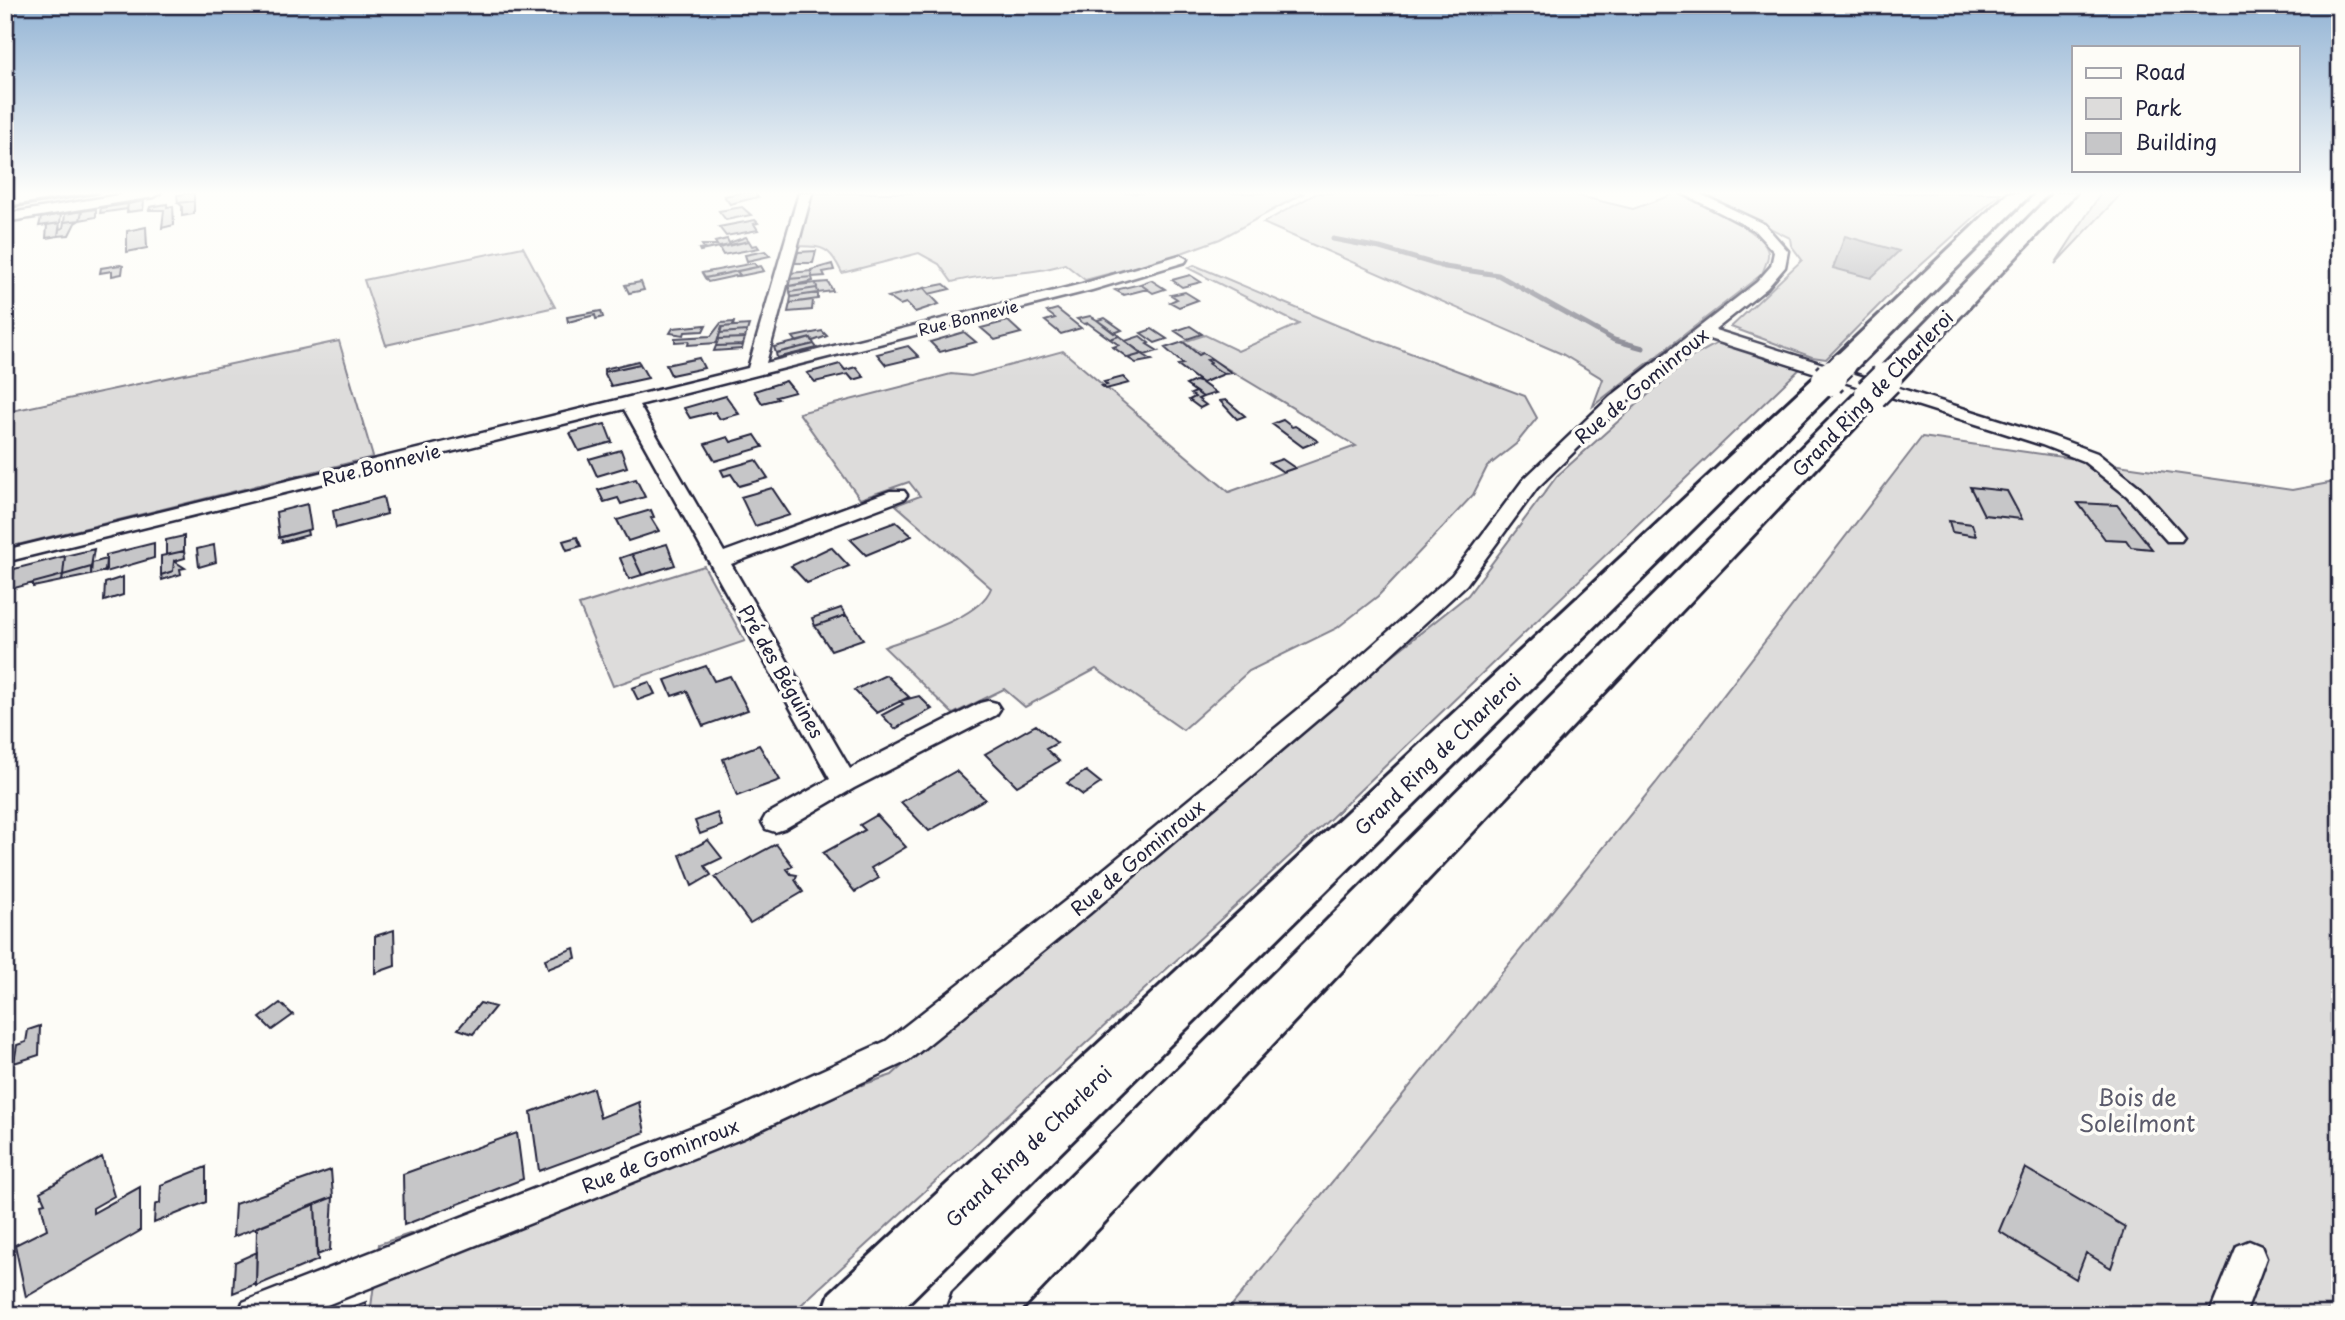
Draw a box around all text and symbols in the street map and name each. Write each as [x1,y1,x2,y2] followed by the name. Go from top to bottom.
[2072,46,2300,172] legend
[2135,55,2186,87] text: Road
[2135,91,2182,123] text: Park
[2135,125,2217,157] text: Building
[916,293,1021,341] street label: Rue Bonnevie
[1785,303,1959,483] street label: Grand Ring de Charleroi
[1568,320,1714,450] street label: Rue de Gominroux
[319,436,443,492] street label: Rue Bonnevie
[732,599,832,743] street label: Pré des Béguines
[1347,667,1527,841] street label: Grand Ring de Charleroi
[1064,792,1210,922] street label: Rue de Gominroux
[938,1059,1118,1233] street label: Grand Ring de Charleroi
[2079,1079,2195,1140] park label: Bois de Soleilmont
[577,1111,743,1199] street label: Rue de Gominroux

